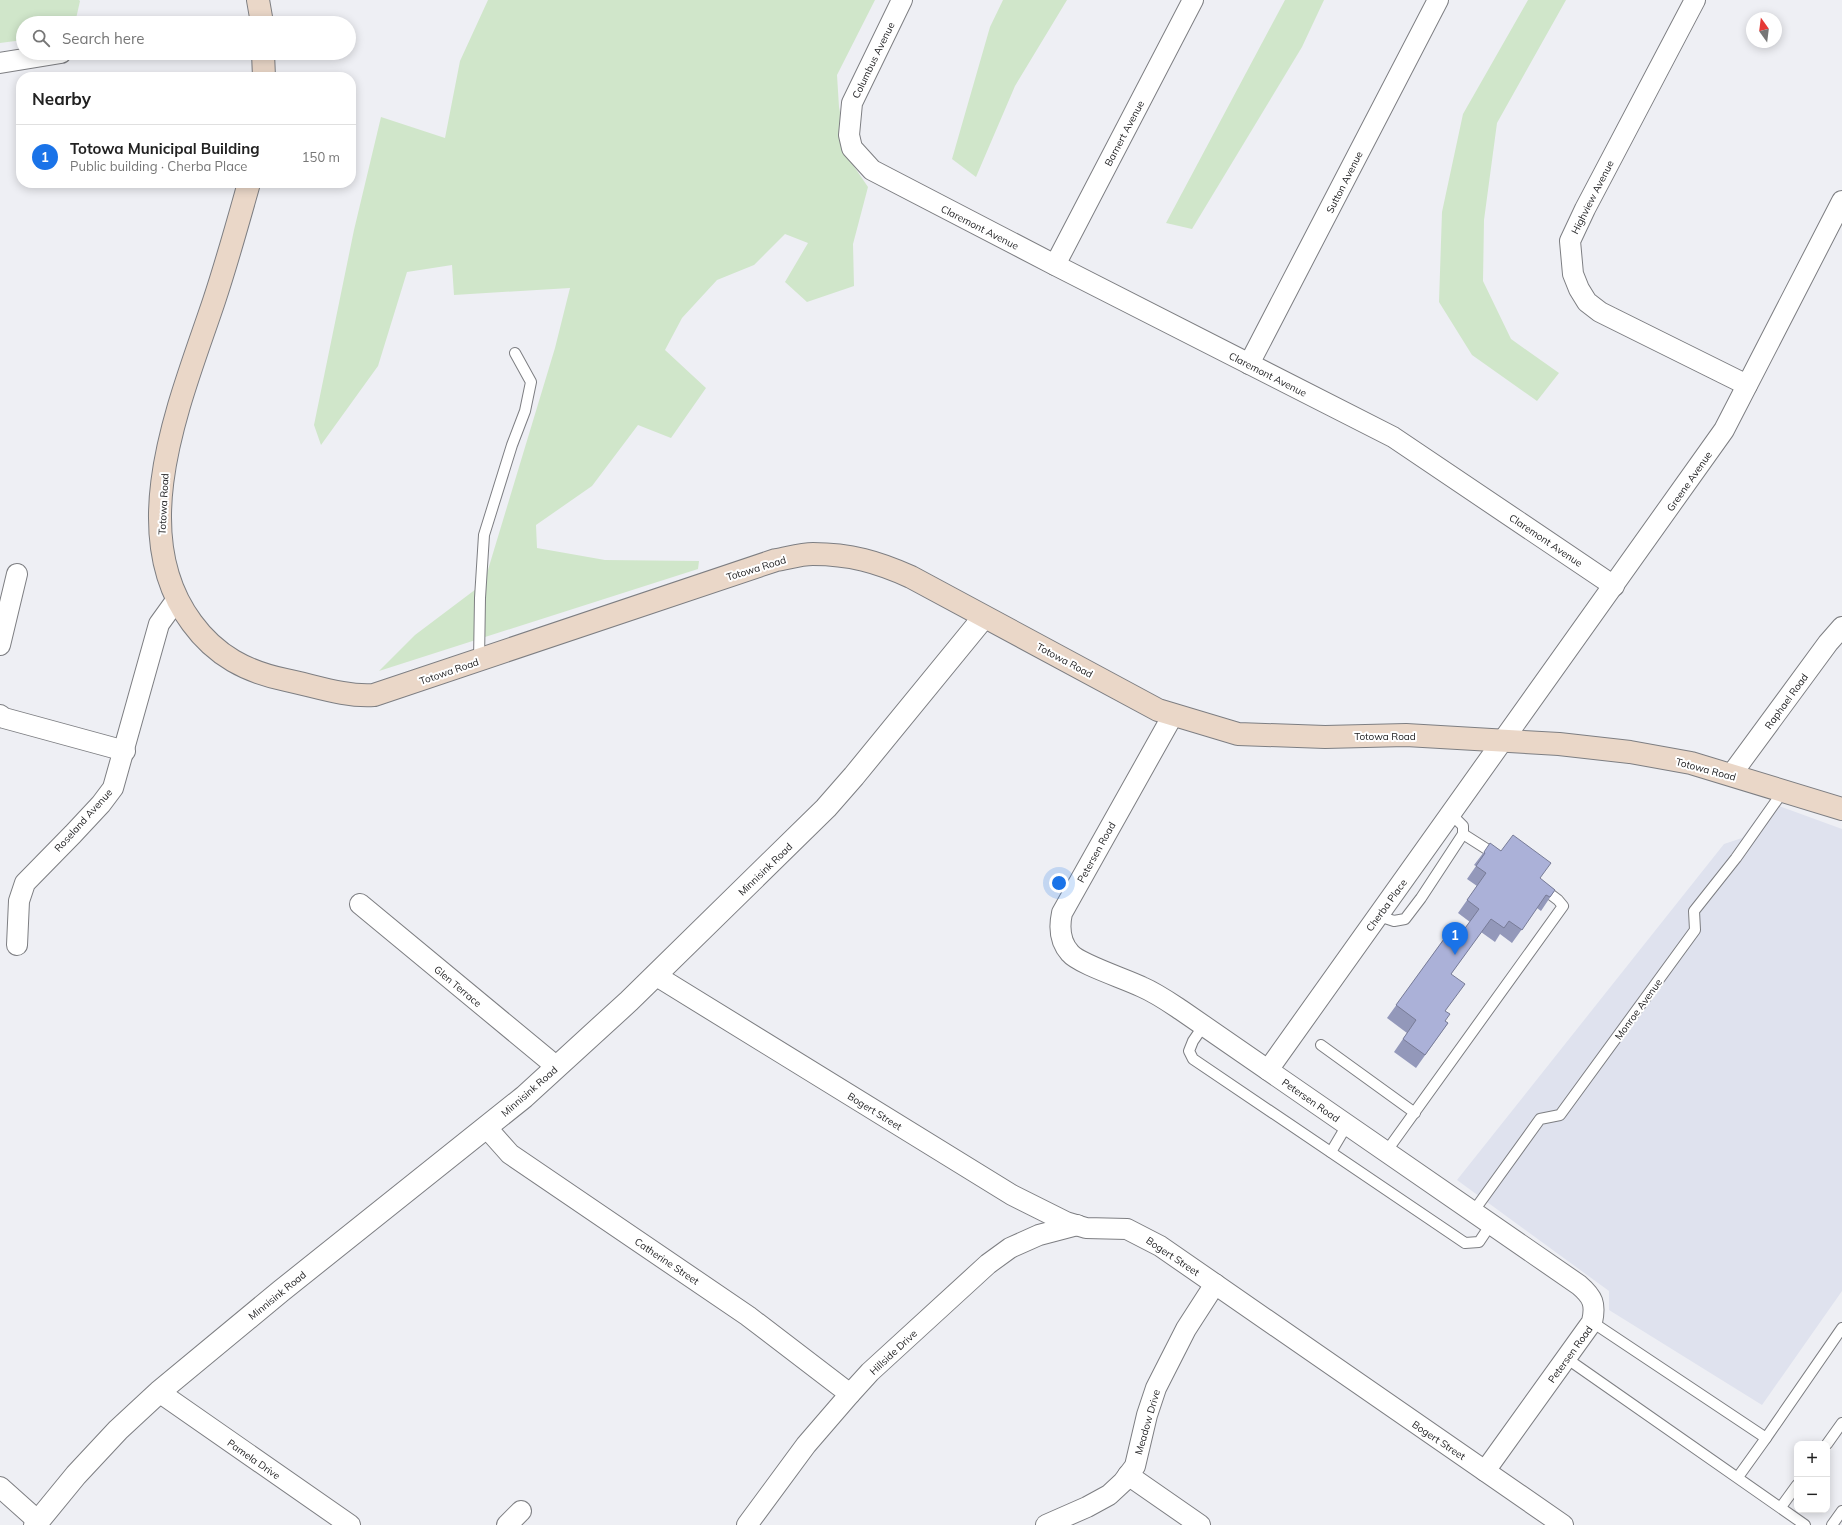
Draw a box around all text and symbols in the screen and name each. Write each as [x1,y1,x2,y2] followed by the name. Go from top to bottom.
[1746,12,1782,48] north arrow
[16,16,356,60] search box
[849,20,898,101] street label: Columbus Avenue
[30,27,52,49] icon: search
[62,29,144,48] text: Search here
[32,88,91,109] text: Nearby
[1102,98,1147,168] street label: Barnert Avenue
[70,139,260,158] text: Totowa Municipal Building
[41,149,49,165] text: 1
[302,149,340,165] text: 150 m
[1323,149,1366,215] street label: Sutton Avenue
[70,158,247,174] text: Public building · Cherba Place
[1568,158,1617,236] street label: Highview Avenue
[939,202,1021,253] street label: Claremont Avenue
[1227,349,1309,400] street label: Claremont Avenue
[1664,449,1715,514] street label: Greene Avenue
[155,473,172,535] street label: Totowa Road
[1507,511,1585,570] street label: Claremont Avenue
[725,553,788,584] street label: Totowa Road
[1034,640,1095,681] street label: Totowa Road
[418,655,480,688] street label: Totowa Road
[1762,671,1811,732] street label: Raphael Road
[1354,730,1416,743] street label: Totowa Road
[1674,755,1737,784] street label: Totowa Road
[52,786,115,855] street label: Roseland Avenue
[1074,820,1119,885] street label: Petersen Road
[735,840,795,899] street label: Minnisink Road
[1049,873,1069,893] your location
[1363,877,1410,934] street label: Cherba Place
[1442,922,1468,955] pin: 1
[431,963,484,1010] street label: Glen Terrace
[1612,976,1665,1042] street label: Monroe Avenue
[498,1063,560,1119] street label: Minnisink Road
[1279,1076,1342,1125] street label: Petersen Road
[845,1090,905,1134] street label: Bogert Street
[1144,1234,1202,1279] street label: Bogert Street
[632,1235,702,1288] street label: Catherine Street
[246,1268,309,1323] street label: Minnisink Road
[1545,1323,1596,1385] street label: Petersen Road
[867,1327,920,1378] street label: Hillside Drive
[1132,1388,1163,1456] street label: Meadow Drive
[1410,1418,1468,1463] street label: Bogert Street
[225,1436,283,1482] street label: Pamela Drive
[1794,1441,1830,1513] map controls
[1794,1441,1830,1477] button: +
[1794,1477,1830,1513] button: −

